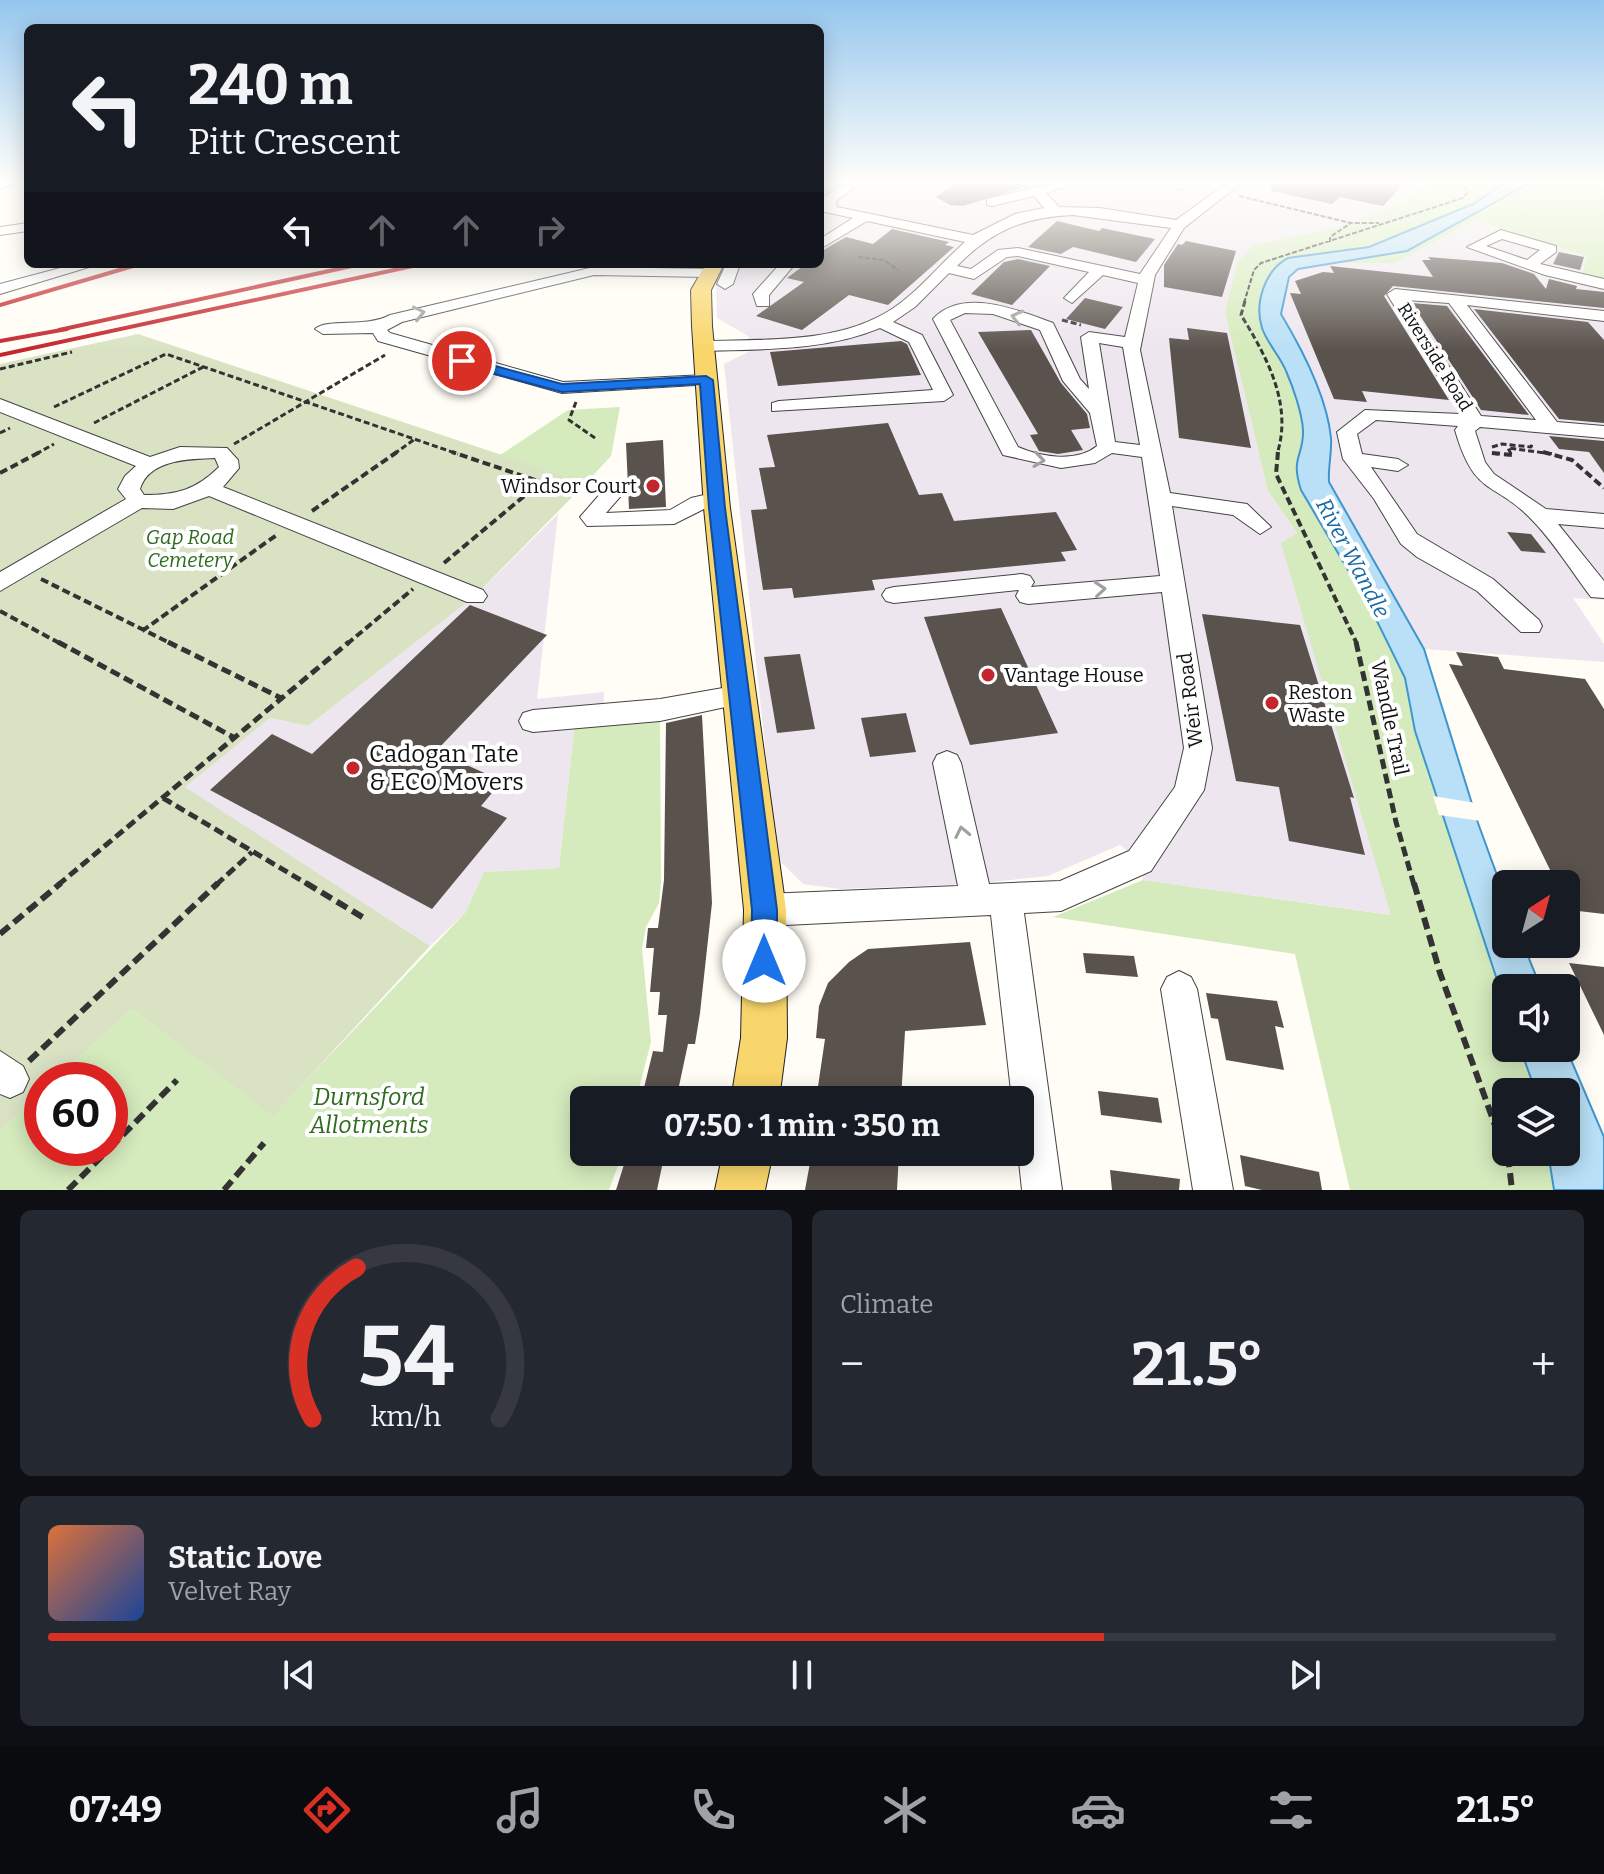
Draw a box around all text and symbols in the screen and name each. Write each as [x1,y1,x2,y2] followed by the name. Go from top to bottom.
[188,52,353,119] text: 240 m
[56,56,160,160] icon: left
[188,120,401,164] text: Pitt Crescent
[276,208,320,252] icon: left
[360,208,404,252] icon: ahead
[444,208,488,252] icon: ahead
[528,208,572,252] icon: right
[1393,299,1477,416] street label: Riverside Road
[412,305,426,322] one-way arrow
[1010,310,1024,327] one-way arrow
[428,327,496,395] pin
[440,339,484,383] icon: arrive
[1032,451,1046,468] one-way arrow
[501,474,637,498] place label: Windsor Court
[644,477,662,495] marker: Windsor Court
[1310,494,1396,622] water label: River Wandle
[146,525,235,572] park label: Gap Road Cemetery
[1094,581,1107,598] one-way arrow
[1172,651,1208,749] street label: Weir Road
[1366,658,1414,778] street label: Wandle Trail
[1004,663,1144,687] place label: Vantage House
[979,666,997,684] marker: Vantage House
[1288,680,1353,727] place label: Reston Waste
[1263,694,1281,712] marker: Reston Waste
[369,740,524,796] place label: Cadogan Tate & ECO Movers
[344,759,362,777] marker: Cadogan Tate & ECO Movers
[954,825,971,839] one-way arrow
[1492,870,1580,958] north arrow
[1492,870,1580,1166] map controls
[722,919,806,1003] position arrow
[1492,974,1580,1062] button: sound
[24,1062,128,1166] speed limit sign: 60
[1492,1078,1580,1166] button: layers
[309,1083,428,1139] park label: Durnsford Allotments
[664,1108,940,1144] text: 07:50 · 1 min · 350 m
[840,1289,934,1320] text: Climate
[358,1307,454,1407] text: 54
[1131,1329,1264,1401] text: 21.5°
[840,1338,864,1391] text: −
[1531,1338,1556,1391] text: +
[371,1399,442,1434] text: km/h
[168,1540,322,1576] text: Static Love
[168,1576,291,1607] text: Velvet Ray
[277,1653,321,1697] icon: previous
[780,1653,824,1697] icon: pause
[1283,1653,1327,1697] icon: next
[299,1782,355,1838] icon: directions
[492,1782,548,1838] icon: music
[685,1782,741,1838] icon: phone
[877,1782,933,1838] icon: climate
[1070,1782,1126,1838] icon: car
[1263,1782,1319,1838] icon: filters
[68,1788,162,1832] text: 07:49
[1456,1788,1536,1832] text: 21.5°

